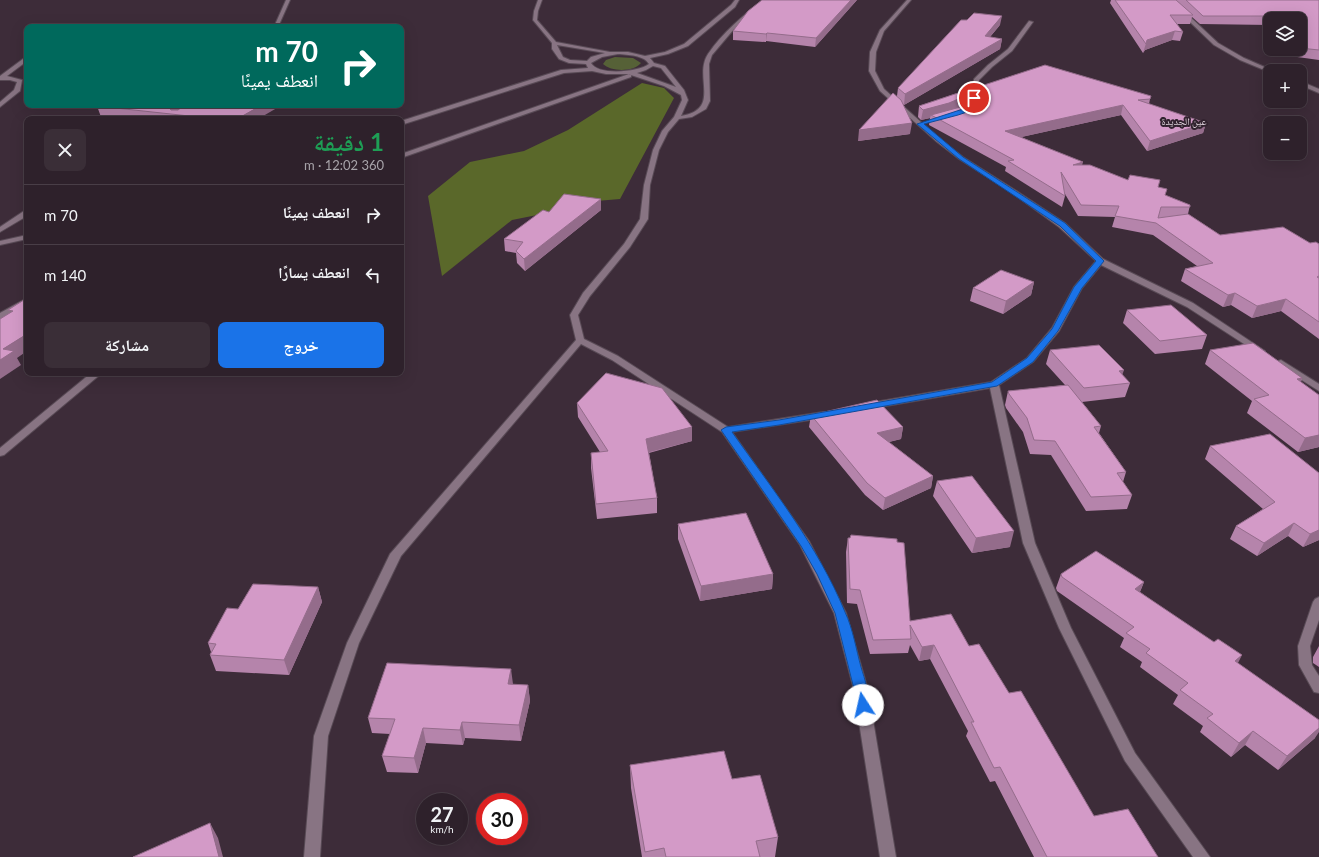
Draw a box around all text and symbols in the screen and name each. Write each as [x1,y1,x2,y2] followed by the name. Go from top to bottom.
[1263,12,1307,160] map controls
[1263,12,1307,56] button: layers
[255,34,318,68] text: 70 m
[332,40,384,92] icon: right
[1263,64,1307,108] button: +
[241,69,318,91] text: انعطف يمينًا
[957,81,991,115] pin
[963,87,985,109] icon: arrive
[1161,115,1207,128] district label: عين الجديدة
[1263,116,1307,160] button: −
[314,127,384,156] text: 1 دقيقة
[44,129,86,171] button: close
[304,157,384,173] text: 360 m · 12:02
[283,203,350,221] text: انعطف يمينًا
[362,204,384,226] icon: right
[44,206,78,224] text: 70 m
[278,263,350,281] text: انعطف يسارًا
[362,264,384,286] icon: left
[44,266,86,284] text: 140 m
[44,322,210,368] button: مشاركة
[218,322,384,368] button: خروج
[842,684,884,726] position arrow
[476,793,528,845] speed limit sign: 30
[430,802,454,826] text: 27
[430,823,454,835] text: km/h

